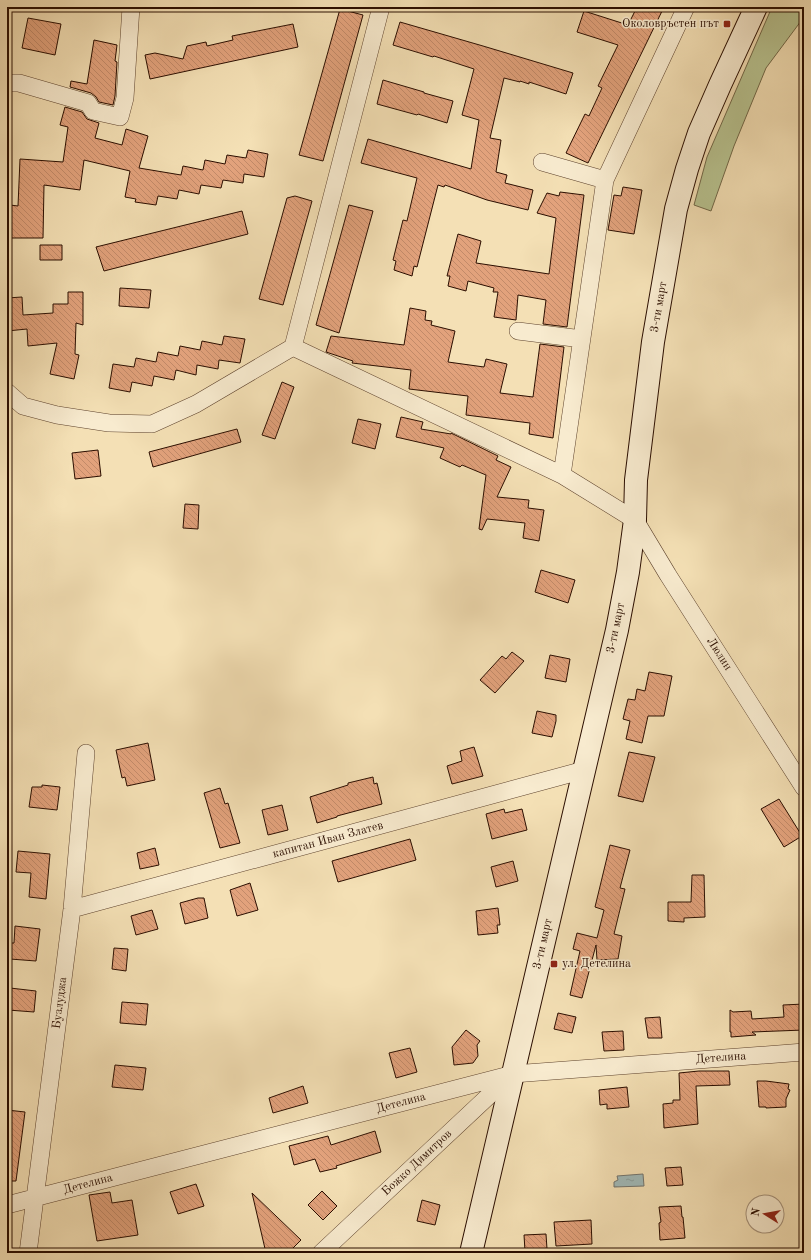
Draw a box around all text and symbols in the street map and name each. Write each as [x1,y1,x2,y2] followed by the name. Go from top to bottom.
[622,18,719,30] place label: Околовръстен път
[722,19,732,29] marker: Околовръстен път
[649,280,669,333] street label: 3-ти март
[605,601,627,654] street label: 3-ти март
[704,635,734,673] street label: Люлин
[271,819,385,861] street label: капитан Иван Златев
[531,917,555,970] street label: 3-ти март
[562,958,631,970] place label: ул. Детелина
[549,959,559,969] marker: ул. Детелина
[51,976,69,1030] street label: Бузлуджа
[695,1050,747,1066] street label: Детелина
[375,1091,427,1115] street label: Детелина
[380,1128,454,1198] street label: Божко Димитров
[62,1172,114,1196] street label: Детелина
[745,1194,785,1234] north arrow
[750,1207,763,1218] text: N

